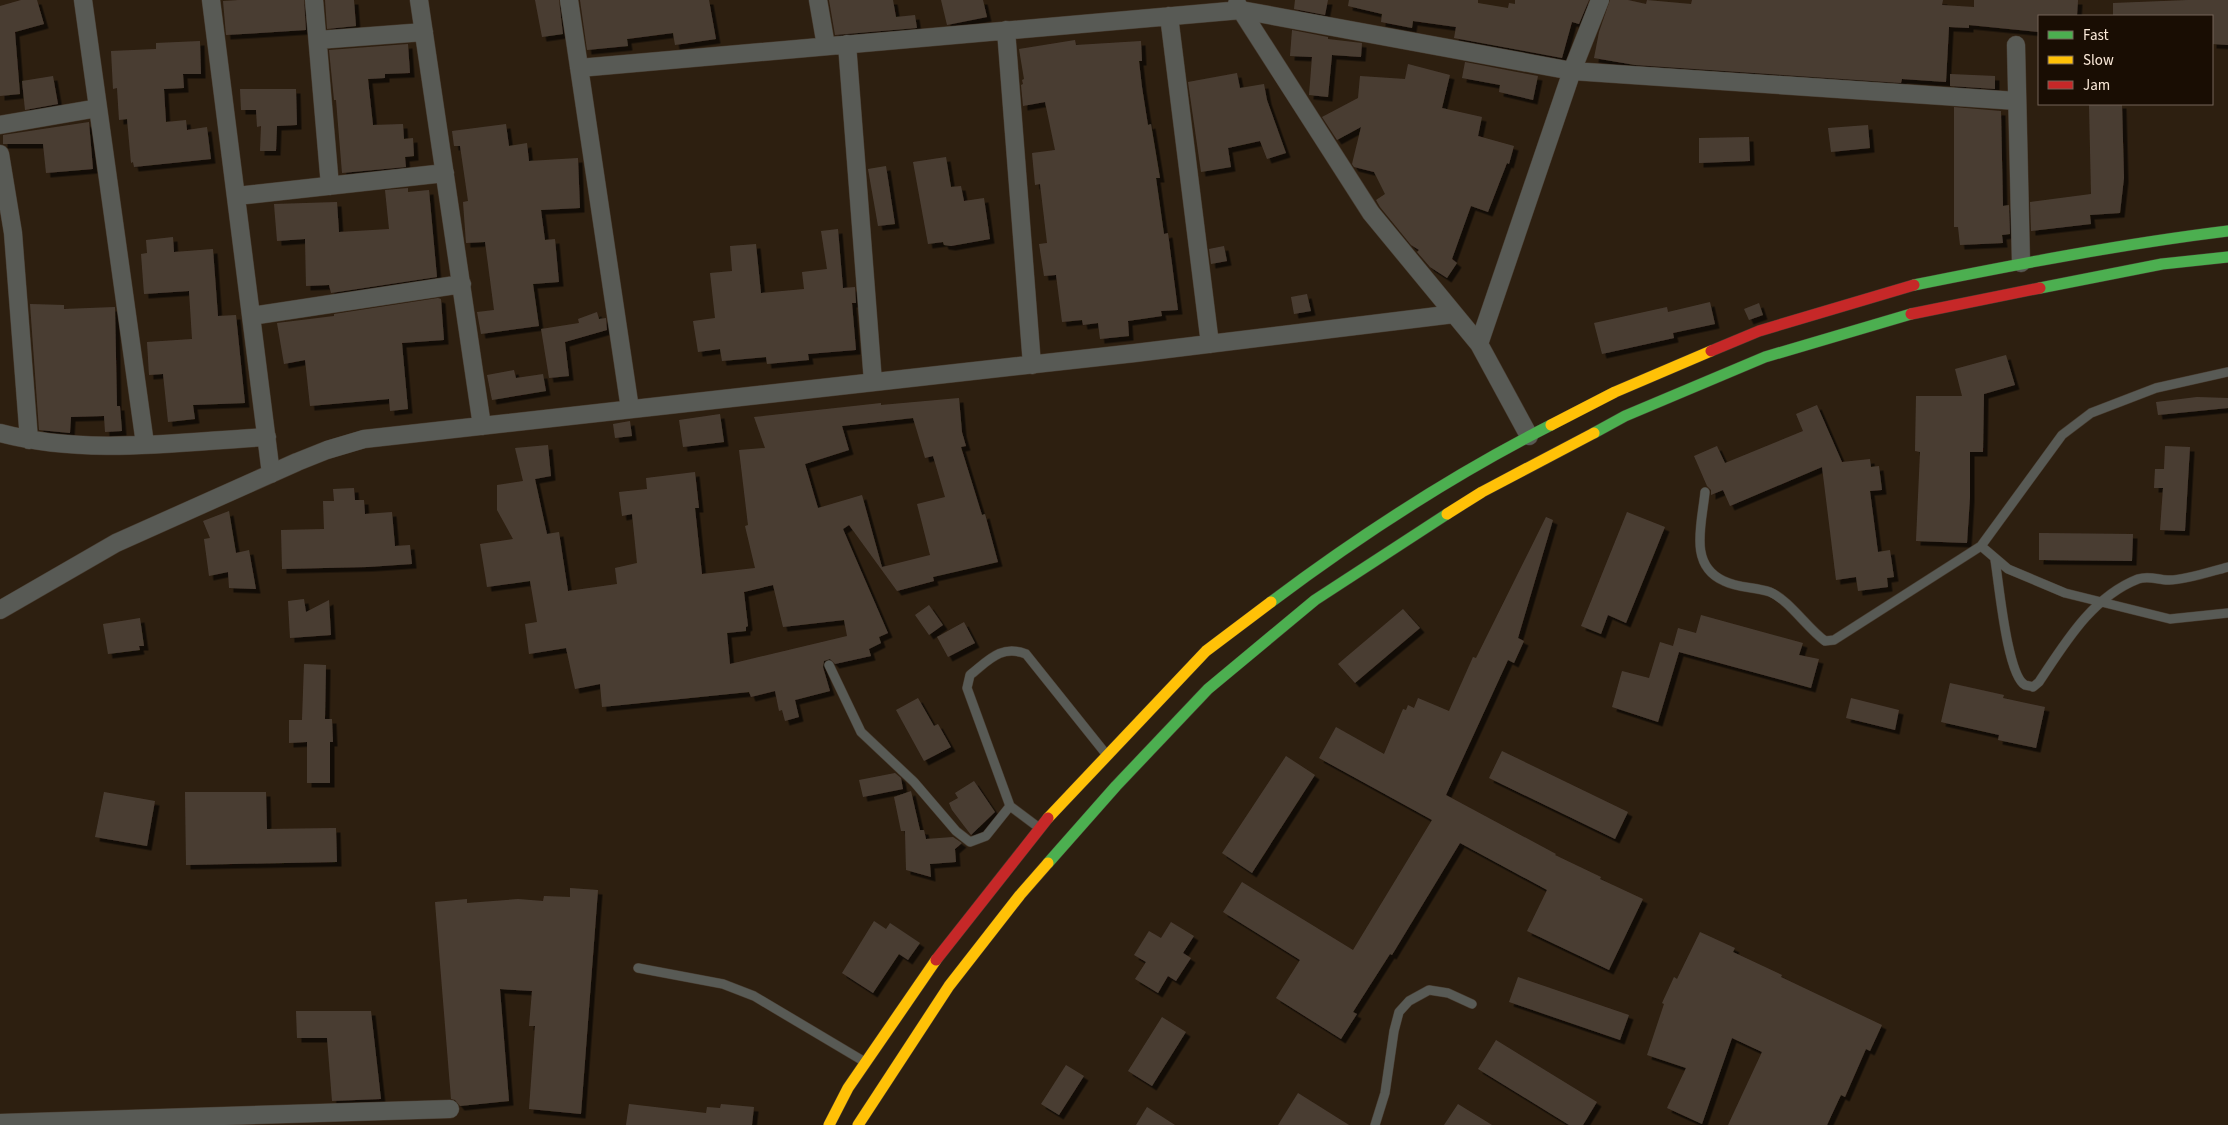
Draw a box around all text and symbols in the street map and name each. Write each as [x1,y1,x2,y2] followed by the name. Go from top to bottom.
[2038,15,2213,105] legend
[2083,25,2109,46] text: Fast
[2083,50,2114,71] text: Slow
[2083,75,2110,96] text: Jam

